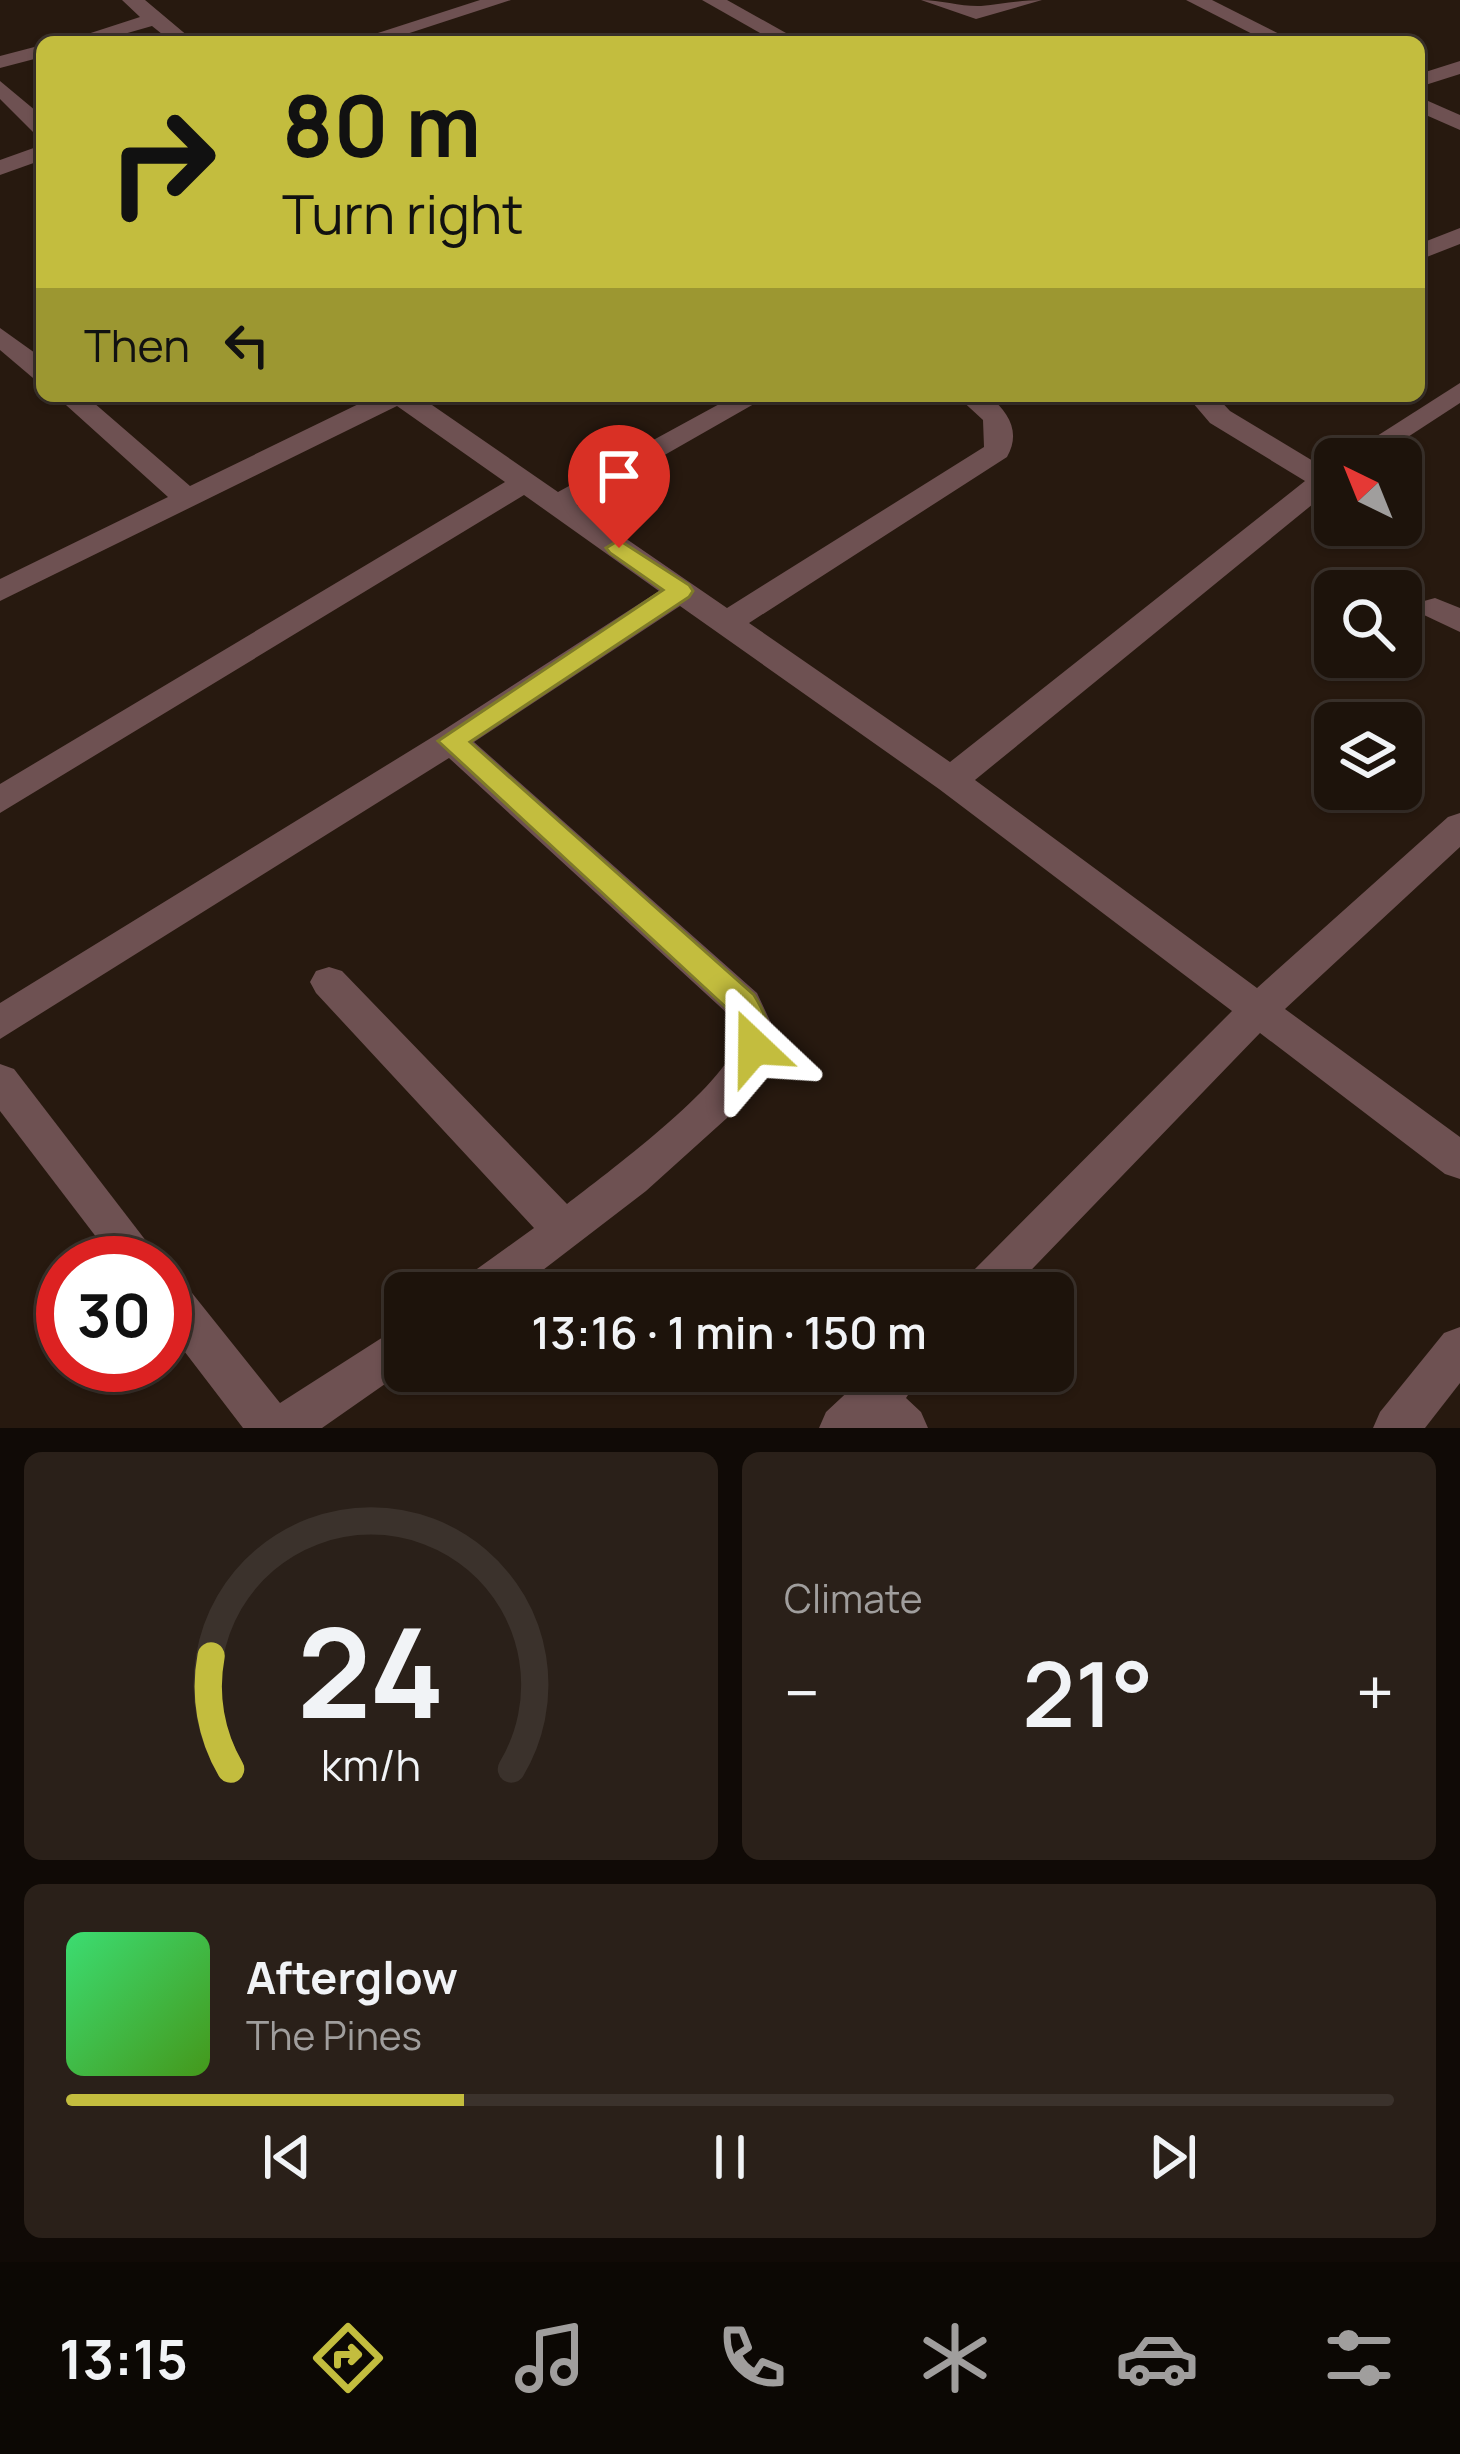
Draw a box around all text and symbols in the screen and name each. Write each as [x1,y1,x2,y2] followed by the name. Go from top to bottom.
[282,67,481,182] text: 80 m
[84,84,240,240] icon: right
[282,176,524,250] text: Turn right
[214,312,280,378] icon: left
[84,314,190,376] text: Then
[568,425,670,548] pin
[1314,438,1422,546] north arrow
[1314,438,1422,810] map controls
[586,443,652,509] icon: arrive
[1314,570,1422,678] button: search
[1314,702,1422,810] button: layers
[691,984,817,1110] position arrow
[36,1236,192,1392] speed limit sign: 30
[531,1301,927,1363] text: 13:16 · 1 min · 150 m
[784,1571,923,1625] text: Climate
[297,1585,445,1755] text: 24
[1022,1631,1153,1754] text: 21°
[784,1647,820,1737] text: −
[1356,1647,1394,1737] text: +
[321,1735,421,1794] text: km/h
[246,1946,458,2008] text: Afterglow
[246,2008,422,2062] text: The Pines
[254,2124,320,2190] icon: previous
[697,2124,763,2190] icon: pause
[1140,2124,1206,2190] icon: next
[306,2316,390,2400] icon: directions
[508,2316,592,2400] icon: music
[710,2316,794,2400] icon: phone
[913,2316,997,2400] icon: climate
[1115,2316,1199,2400] icon: car
[1317,2316,1401,2400] icon: filters
[59,2321,188,2395] text: 13:15

